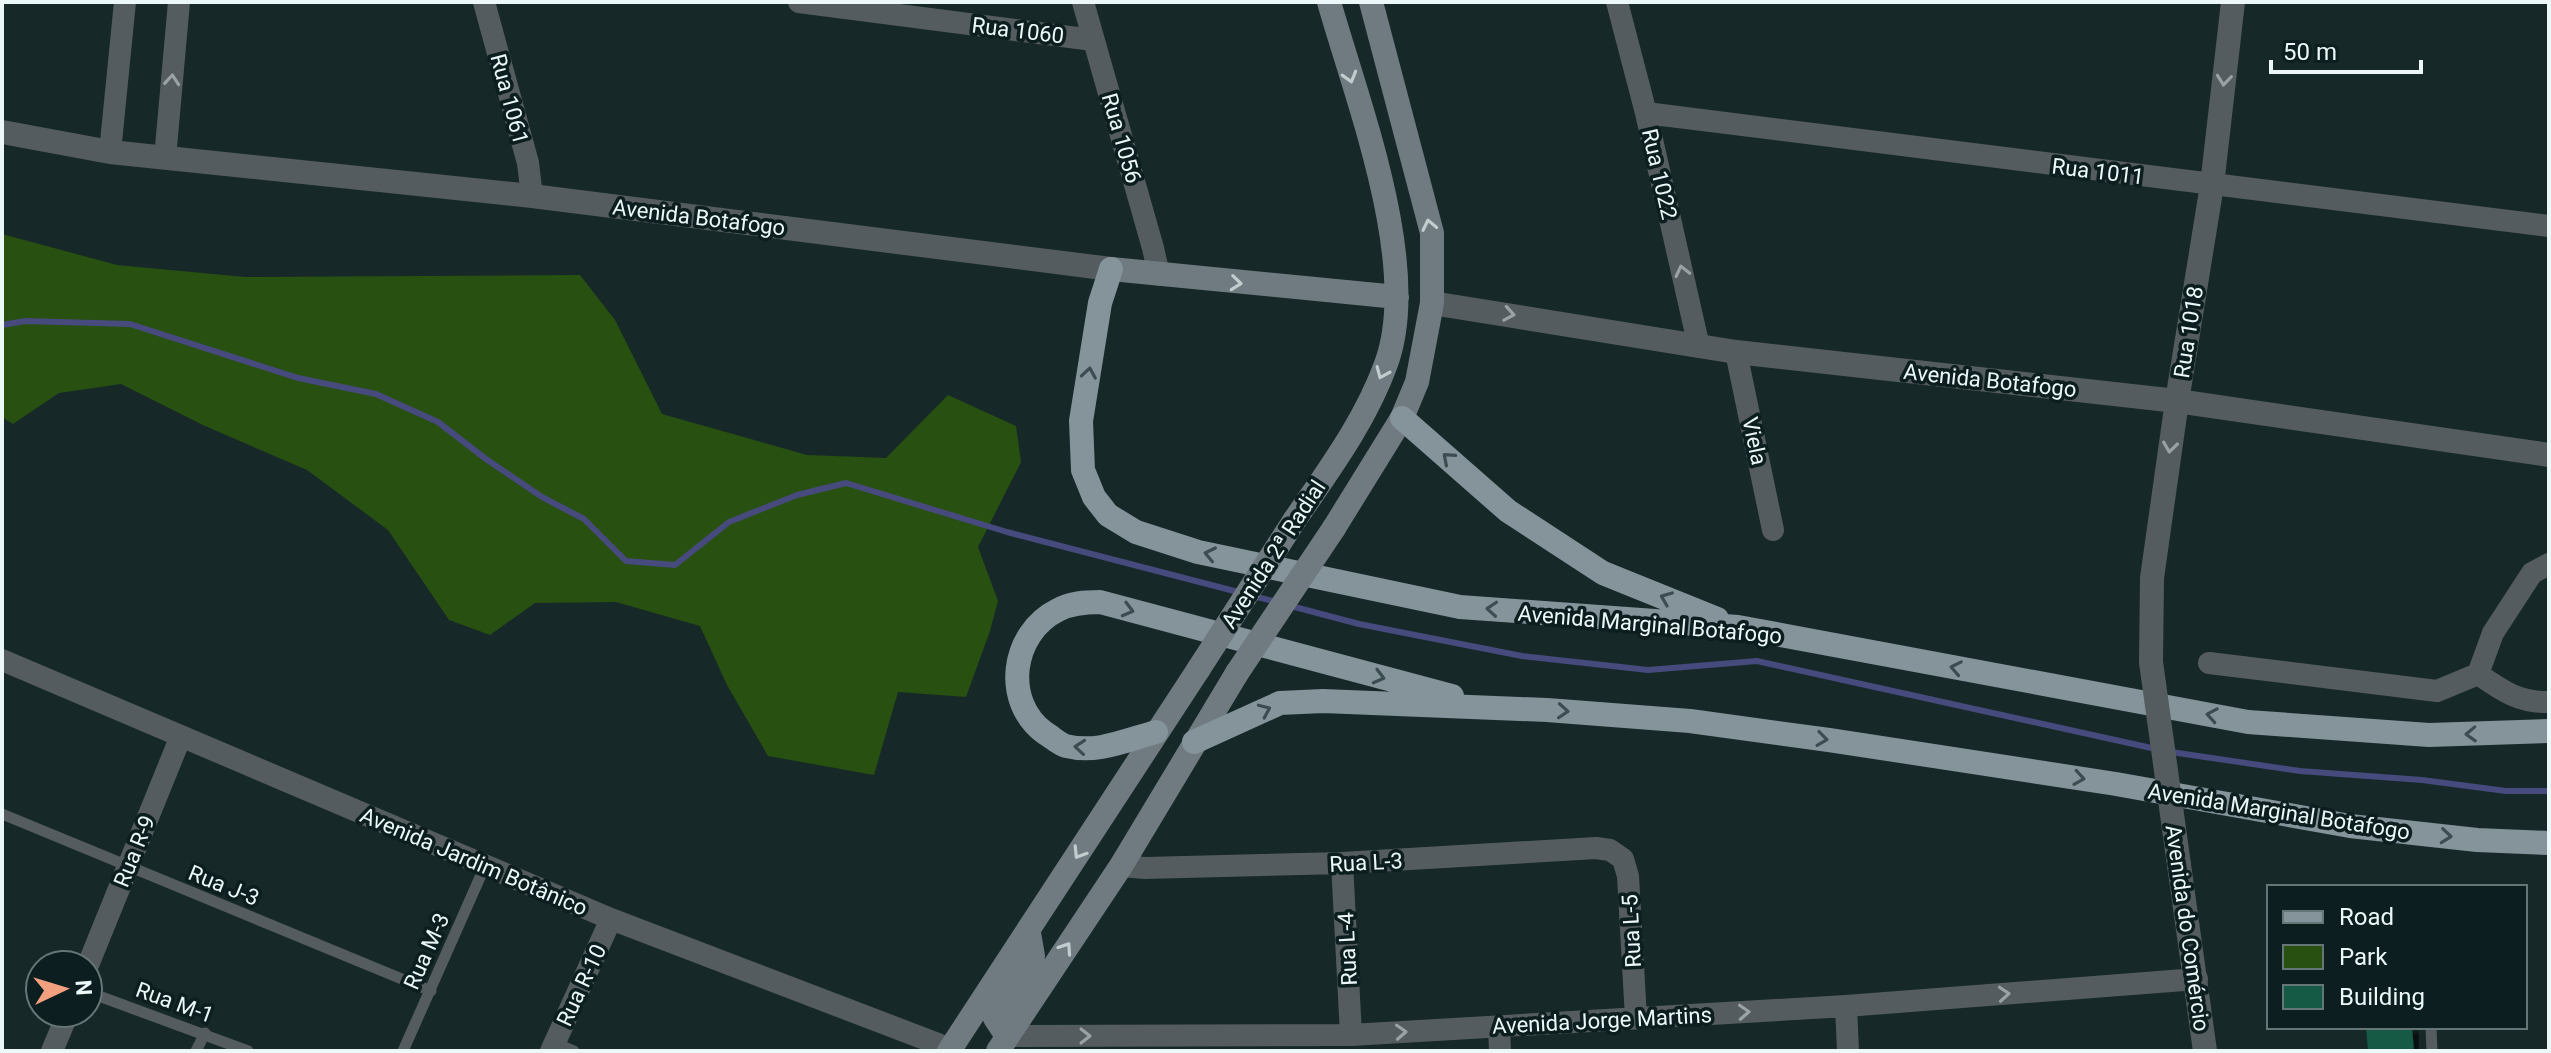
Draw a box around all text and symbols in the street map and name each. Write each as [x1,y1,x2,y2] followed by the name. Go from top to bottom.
[970,12,1065,49] street label: Rua 1060
[2271,24,2421,74] scale bar
[2283,38,2337,66] text: 50 m
[485,51,534,147] street label: Rua 1061
[1341,69,1357,83] one-way arrow
[164,73,181,86] one-way arrow
[2216,73,2233,86] one-way arrow
[1097,90,1146,186] street label: Rua 1056
[1637,126,1682,222] street label: Rua 1022
[2050,153,2145,190] street label: Rua 1011
[611,194,787,240] street label: Avenida Botafogo
[1421,219,1438,233] one-way arrow
[1674,264,1691,278] one-way arrow
[1230,274,1243,291] one-way arrow
[2169,284,2208,380] street label: Rua 1018
[1503,305,1516,322] one-way arrow
[1902,359,2078,402] street label: Avenida Botafogo
[1375,365,1391,379] one-way arrow
[1079,366,1096,380] one-way arrow
[1737,415,1772,467] street label: Viela
[2162,441,2179,454] one-way arrow
[1443,454,1458,468] one-way arrow
[1216,476,1331,633] street label: Avenida 2ª Radial
[1204,546,1217,563] one-way arrow
[1659,591,1673,608] one-way arrow
[1121,601,1134,617] one-way arrow
[1486,601,1499,618] one-way arrow
[1517,601,1783,648] street label: Avenida Marginal Botafogo
[1950,660,1964,677] one-way arrow
[1372,667,1386,684] one-way arrow
[1557,702,1570,719] one-way arrow
[1256,704,1271,720] one-way arrow
[2206,707,2219,724] one-way arrow
[2464,725,2477,742] one-way arrow
[1815,730,1829,747] one-way arrow
[1073,739,1086,756] one-way arrow
[2072,769,2085,786] one-way arrow
[2146,778,2412,845] street label: Avenida Marginal Botafogo
[357,802,591,921] street label: Avenida Jardim Botânico
[109,812,160,891] street label: Rua R-9
[2161,823,2214,1033] street label: Avenida do Comércio
[2440,828,2453,845] one-way arrow
[1074,844,1089,859] one-way arrow
[1329,848,1403,877] street label: Rua L-3
[185,860,263,911] street label: Rua J-3
[2267,885,2527,1029] legend
[1617,894,1646,968] street label: Rua L-5
[2339,903,2394,931] text: Road
[399,909,454,993] street label: Rua M-3
[1333,912,1362,986] street label: Rua L-4
[552,940,611,1030] street label: Rua R-10
[1056,942,1071,957] one-way arrow
[2339,943,2388,971] text: Park
[24,949,104,1029] north arrow
[133,977,217,1028] street label: Rua M-1
[70,979,96,996] text: N
[2339,983,2425,1011] text: Building
[1997,986,2010,1003] one-way arrow
[1492,1002,1713,1039] street label: Avenida Jorge Martins
[1738,1004,1751,1021] one-way arrow
[1395,1024,1408,1041] one-way arrow
[1079,1027,1092,1045] one-way arrow

